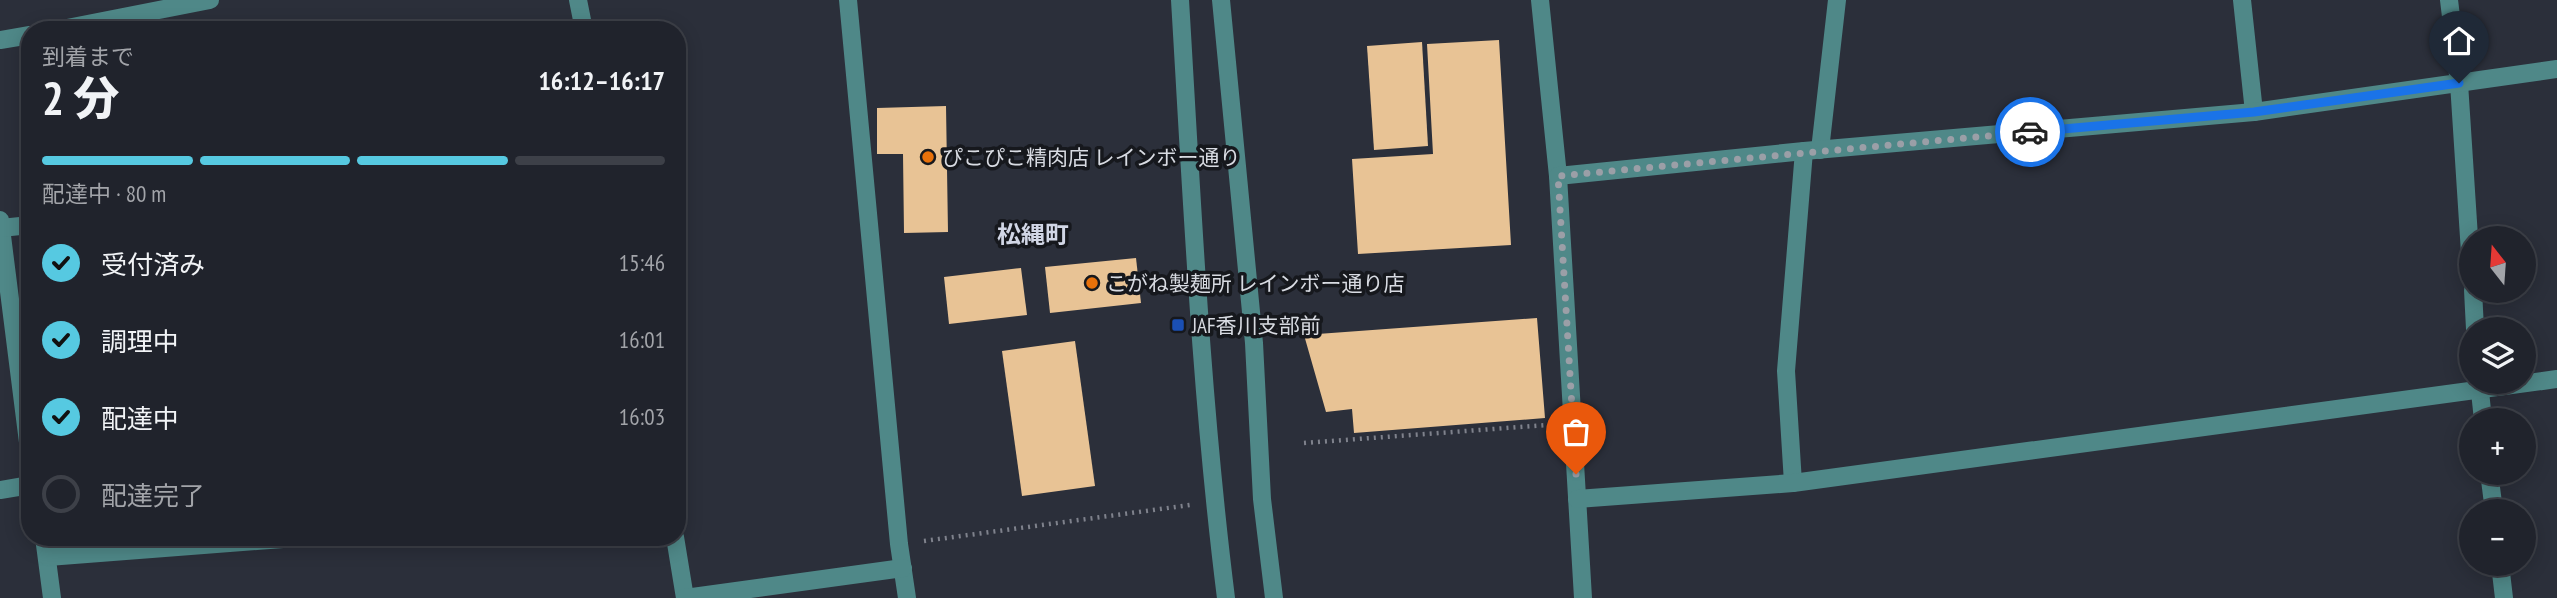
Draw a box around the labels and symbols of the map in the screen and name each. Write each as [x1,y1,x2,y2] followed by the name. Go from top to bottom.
[2429,11,2489,83] pin
[1995,97,2065,167] courier
[942,144,1240,171] place label: ぴこぴこ精肉店 レインボー通り
[920,149,936,165] marker: ぴこぴこ精肉店 レインボー通り
[997,219,1069,250] district label: 松縄町
[2459,226,2536,303] north arrow
[1106,270,1404,297] place label: こがね製麺所 レインボー通り店
[1084,275,1100,291] marker: こがね製麺所 レインボー通り店
[1191,312,1321,339] place label: JAF香川支部前
[1170,317,1186,333] marker: JAF香川支部前
[1546,402,1606,474] pin

